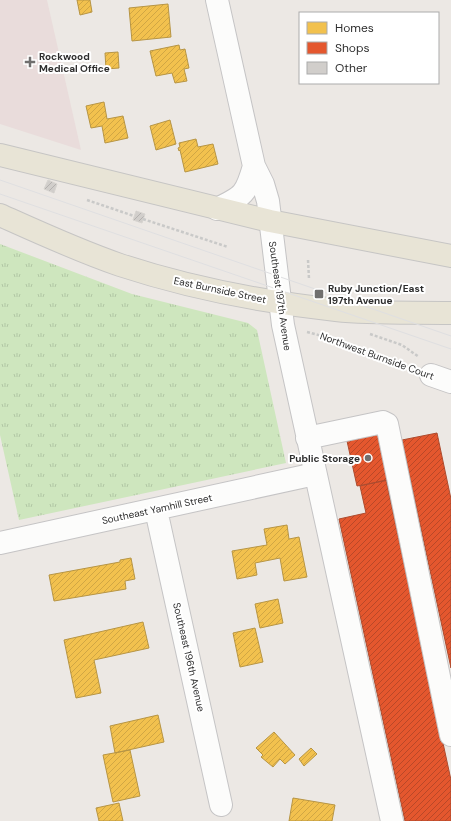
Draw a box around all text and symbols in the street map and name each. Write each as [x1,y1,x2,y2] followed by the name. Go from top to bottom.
[299,12,439,84] legend
[335,20,374,36] text: Homes
[335,40,370,56] text: Shops
[39,50,110,75] place label: Rockwood Medical Office
[24,56,36,68] marker: Rockwood Medical Office
[335,60,368,76] text: Other
[266,240,294,352] street label: Southeast 197th Avenue
[173,274,267,306] street label: East Burnside Street
[328,282,424,307] place label: Ruby Junction/East 197th Avenue
[313,288,325,300] marker: Ruby Junction/East 197th Avenue
[318,329,436,383] street label: Northwest Burnside Court
[289,452,360,465] place label: Public Storage
[363,453,373,463] marker: Public Storage
[101,491,214,527] street label: Southeast Yamhill Street
[170,601,208,713] street label: Southeast 196th Avenue

